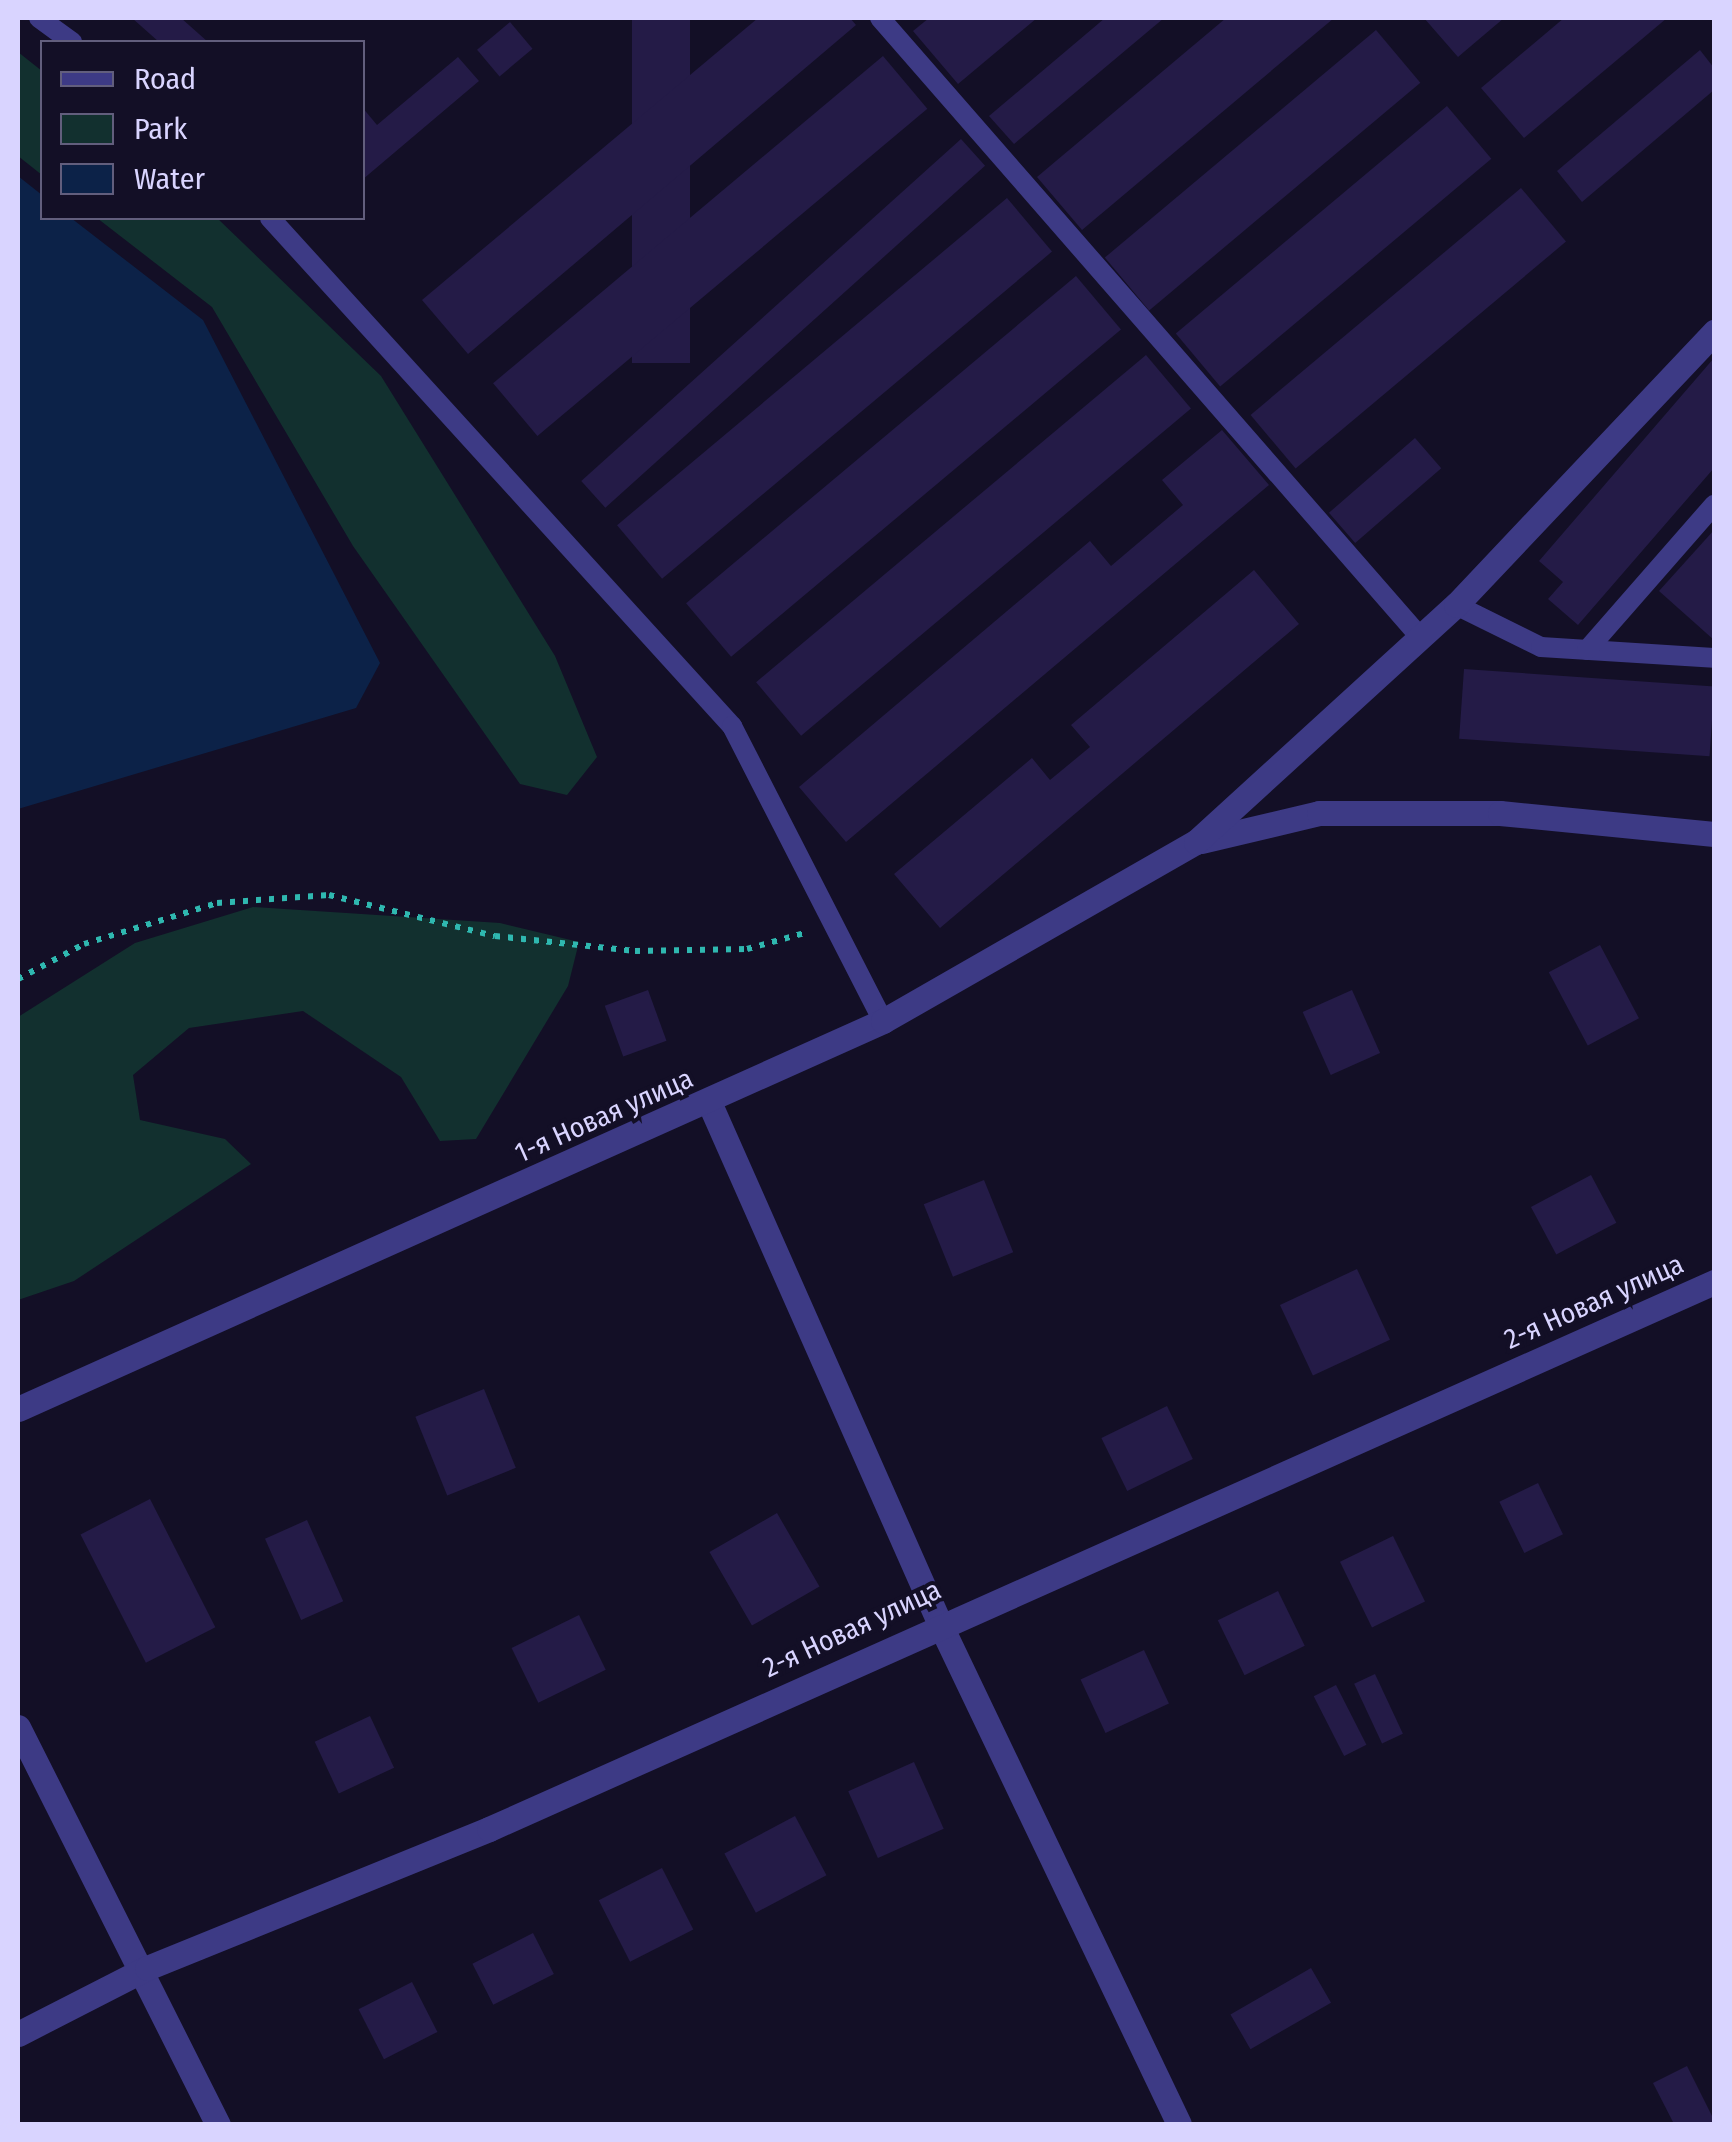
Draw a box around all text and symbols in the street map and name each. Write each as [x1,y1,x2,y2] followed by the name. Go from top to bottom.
[40,40,365,220] legend
[134,61,196,97] text: Road
[134,111,187,147] text: Park
[134,161,205,197] text: Water
[510,1062,698,1170] street label: 1-я Новая улица
[1499,1247,1689,1357] street label: 2-я Новая улица
[758,1573,946,1685] street label: 2-я Новая улица

